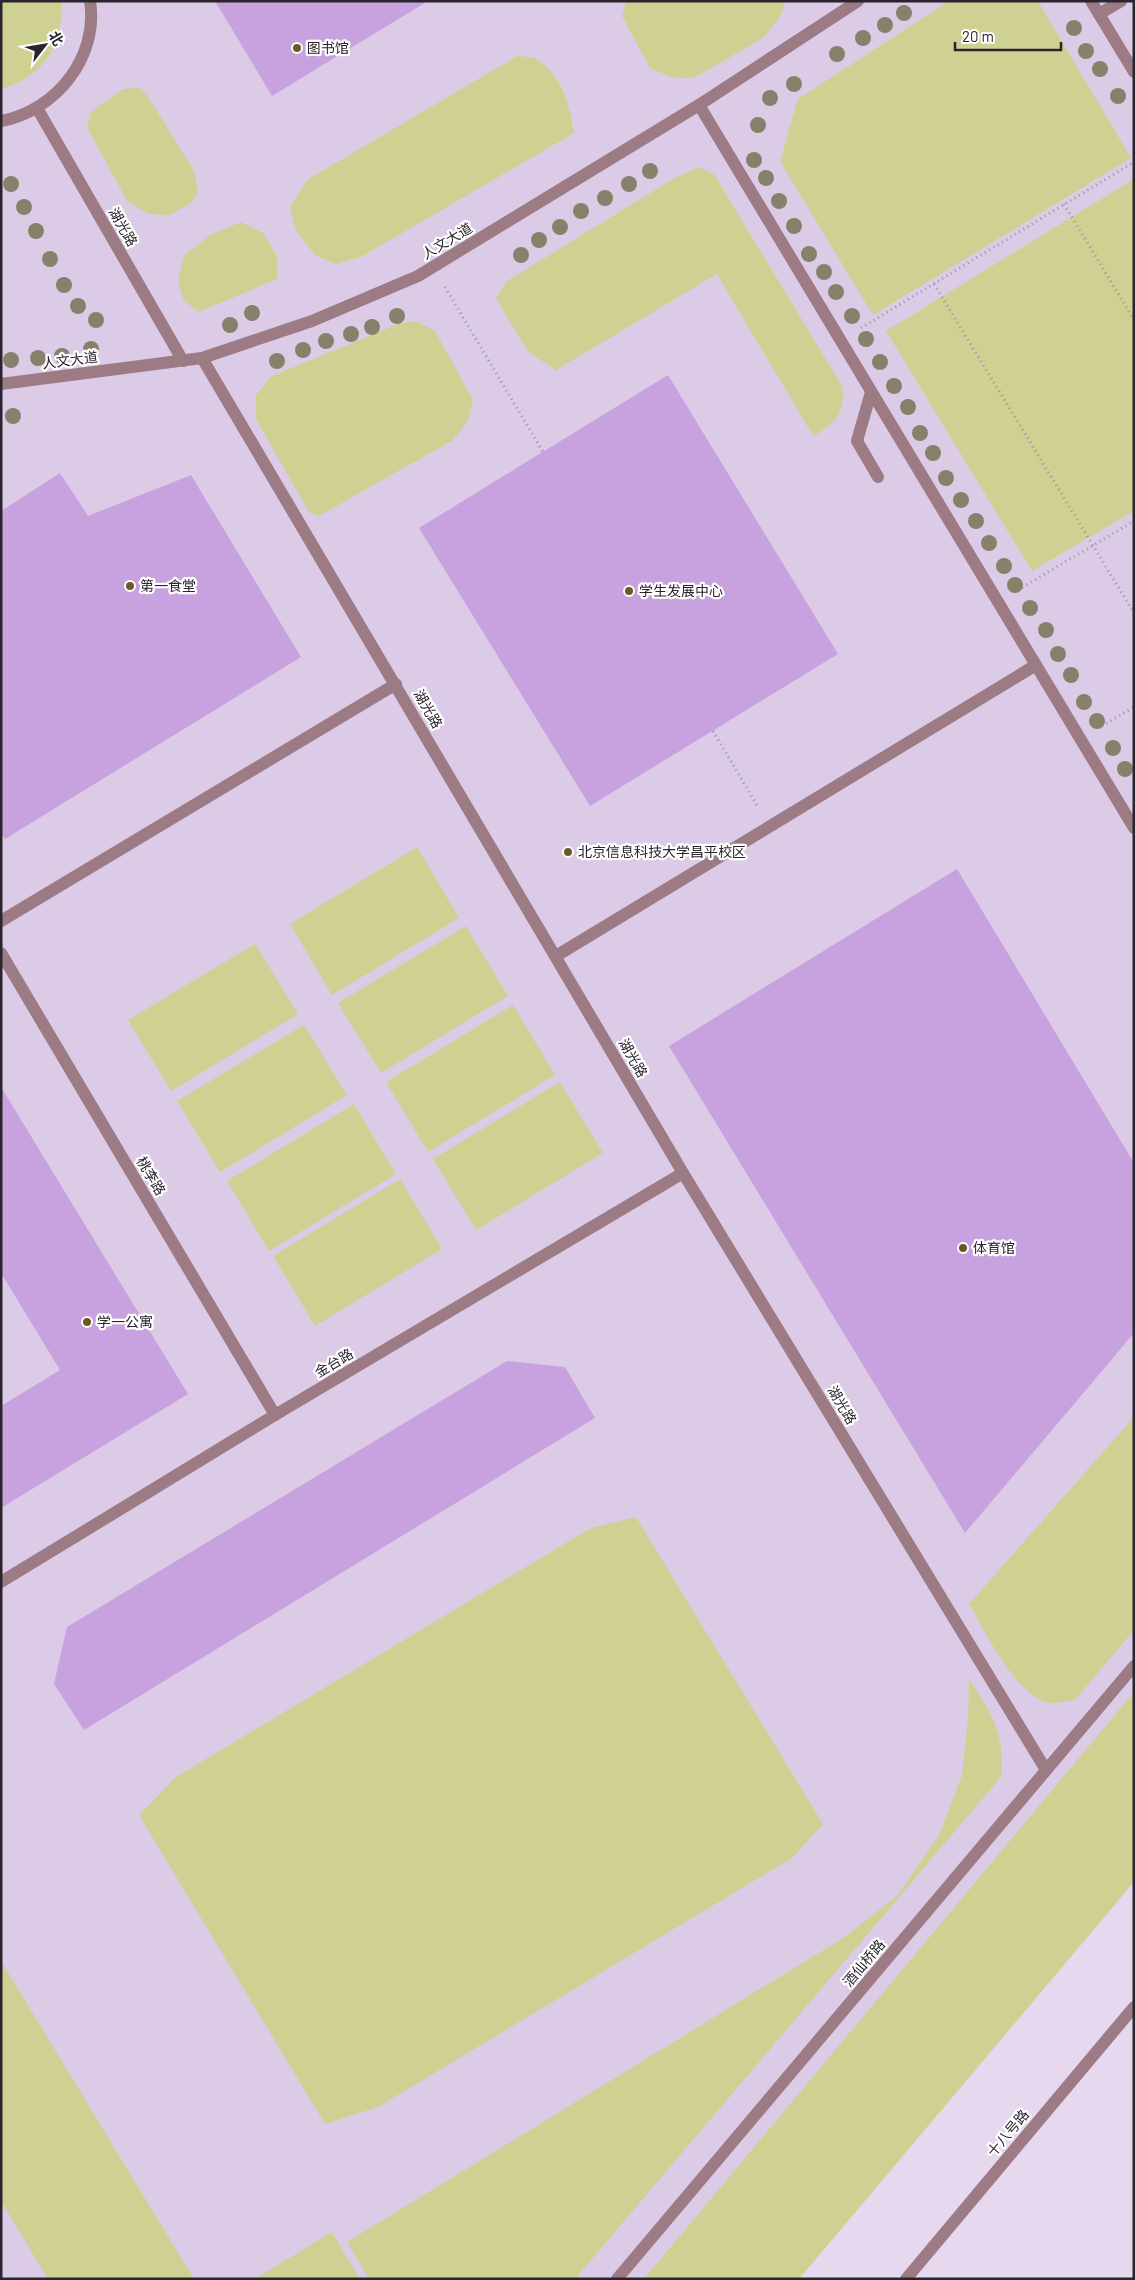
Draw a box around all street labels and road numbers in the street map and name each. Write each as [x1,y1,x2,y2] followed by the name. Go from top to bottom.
[106,204,141,249] street label: 湖光路
[418,219,475,262] street label: 人文大道
[41,348,99,371] street label: 人文大道
[411,686,446,731] street label: 湖光路
[616,1035,651,1080] street label: 湖光路
[133,1153,170,1198] street label: 桃李路
[311,1344,356,1381] street label: 金台路
[824,1382,861,1427] street label: 湖光路
[839,1936,888,1990] street label: 酒仙桥路
[983,2106,1032,2160] street label: 十八号路

